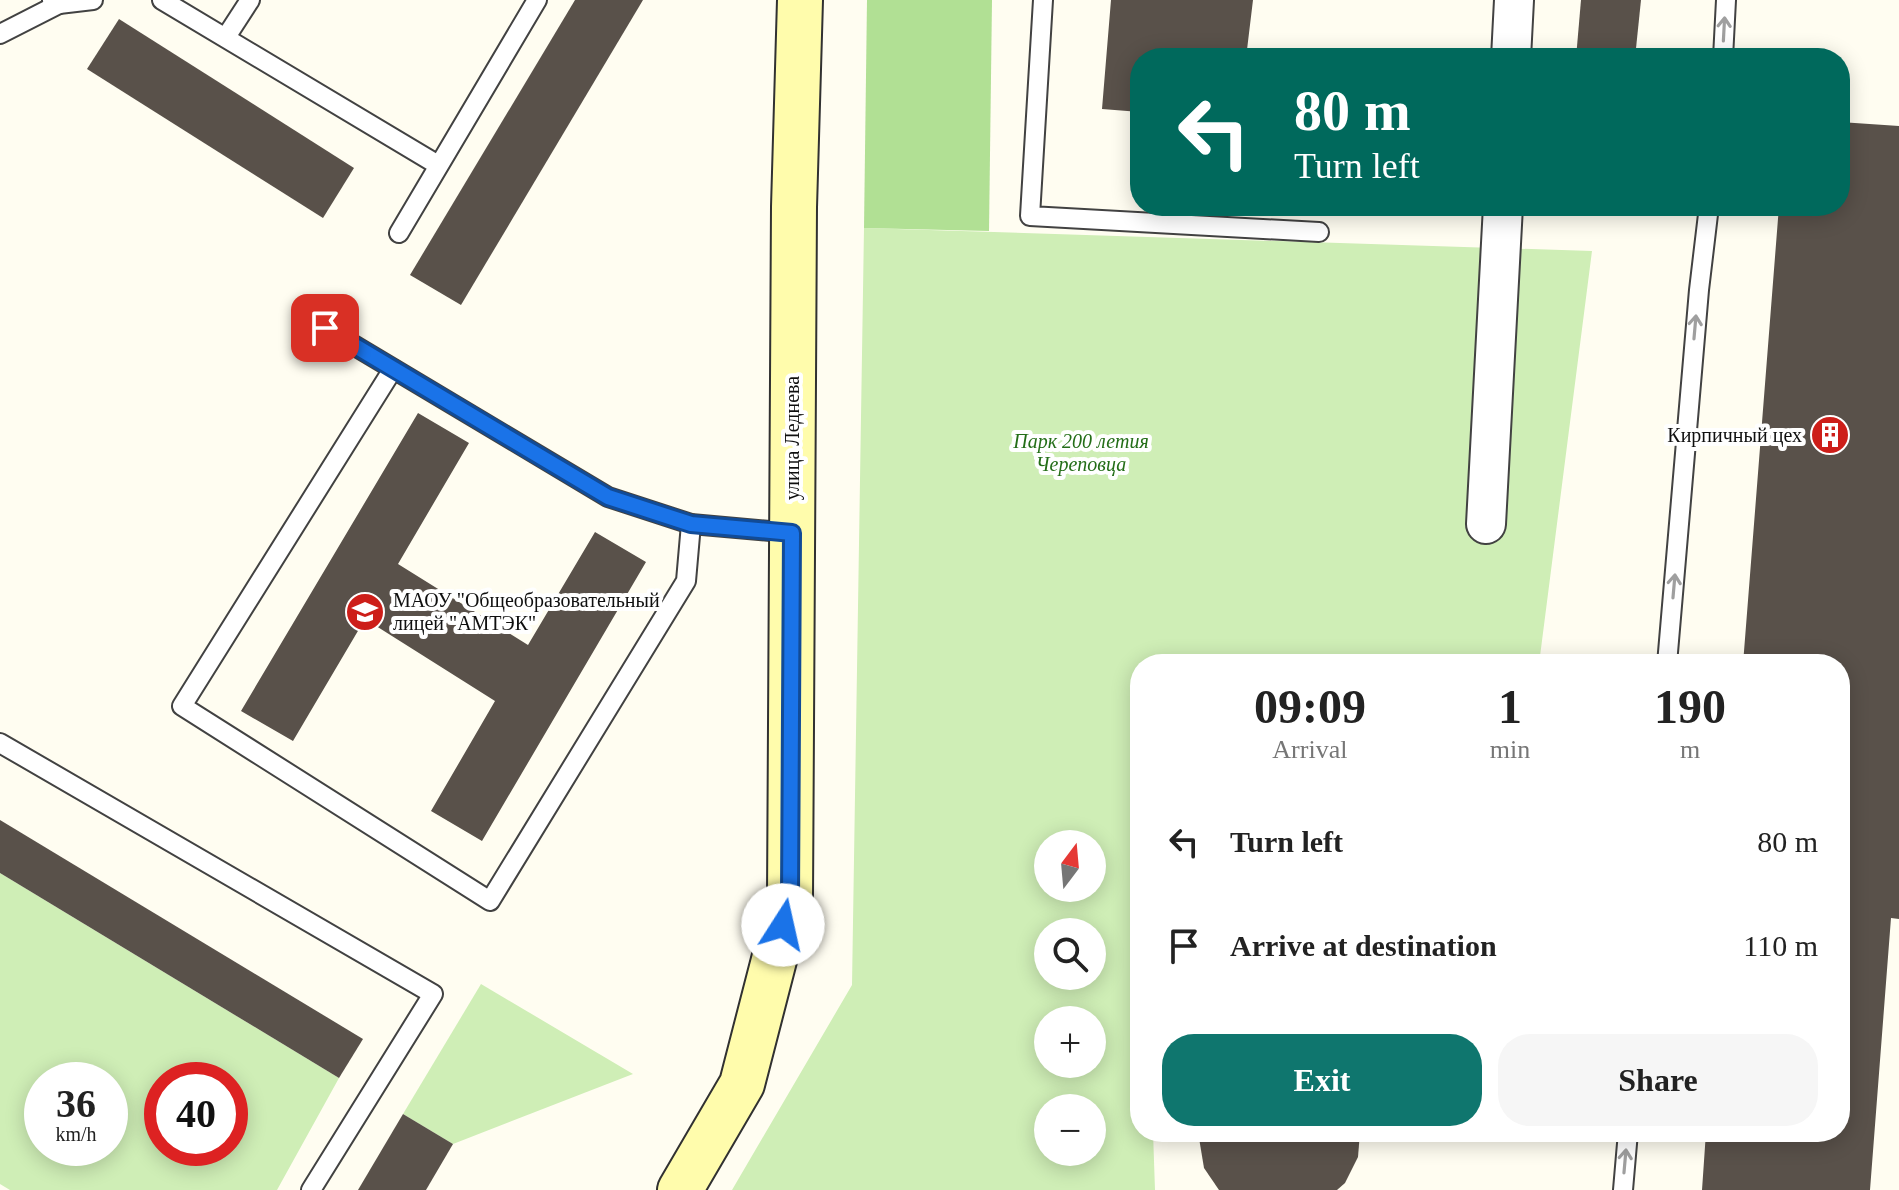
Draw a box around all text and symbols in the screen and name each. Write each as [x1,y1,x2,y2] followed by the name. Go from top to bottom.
[1717,16,1732,43] one-way arrow
[1162,80,1266,184] icon: left
[1294,80,1411,142] text: 80 m
[1294,146,1420,186] text: Turn left
[291,294,359,362] pin
[303,306,347,350] icon: arrive
[1688,314,1703,341] one-way arrow
[781,376,804,500] street label: улица Леднева
[1809,414,1851,456] building icon: Кирпичный цех
[1667,424,1802,447] place label: Кирпичный цех
[1012,430,1149,476] park label: Парк 200 летия Череповца
[1666,573,1681,600] one-way arrow
[393,589,660,635] place label: МАОУ "Общеобразовательный лицей "АМТЭК"
[344,591,386,633] school or university icon: МАОУ "Общеобразовательный лицей "АМТЭК"
[1254,680,1366,733] text: 09:09
[1498,680,1522,733] text: 1
[1654,680,1726,733] text: 190
[1272,735,1347,764] text: Arrival
[1490,735,1530,764] text: min
[1680,735,1700,764] text: m
[1162,820,1206,864] icon: left
[1230,825,1343,858] text: Turn left
[1757,825,1818,858] text: 80 m
[1034,830,1106,902] north arrow
[1034,830,1106,1166] map controls
[741,883,825,967] position arrow
[1034,918,1106,990] button: search
[1162,924,1206,968] icon: arrive
[1230,929,1497,962] text: Arrive at destination
[1743,929,1818,962] text: 110 m
[1034,1006,1106,1078] button: +
[1162,1034,1482,1126] button: Exit
[1498,1034,1818,1126] button: Share
[144,1062,248,1166] speed limit sign: 40
[56,1081,96,1126] text: 36
[1034,1094,1106,1166] button: −
[55,1123,97,1145] text: km/h
[1618,1148,1633,1175] one-way arrow

